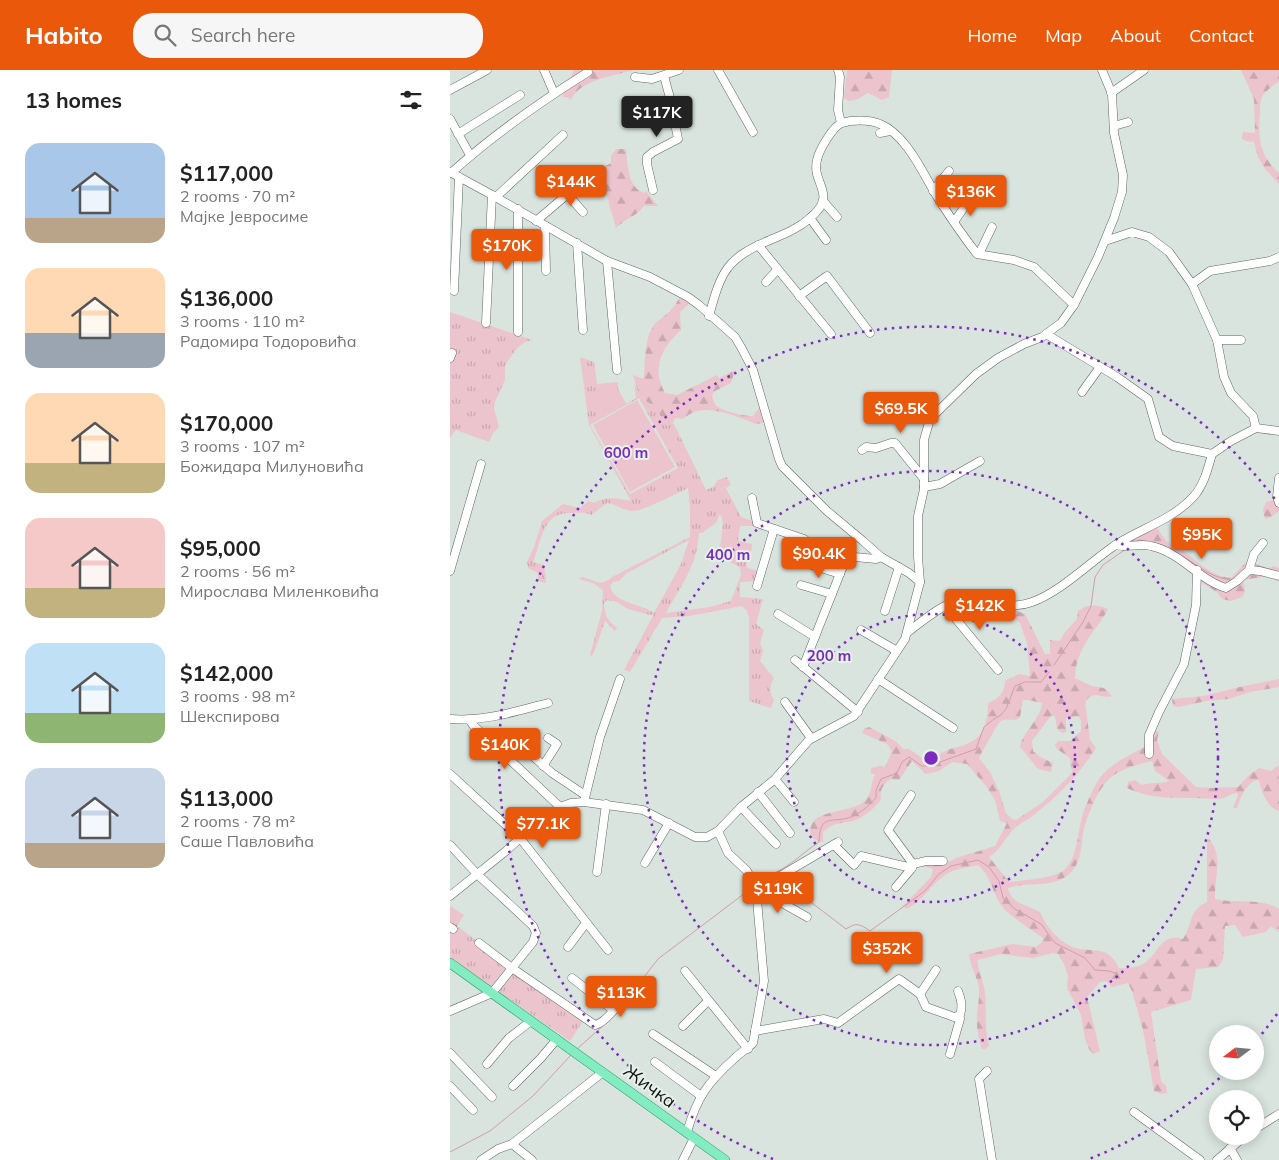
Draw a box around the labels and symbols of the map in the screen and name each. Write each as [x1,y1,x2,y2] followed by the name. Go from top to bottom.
[622,96,692,138] pin: $117K
[536,164,606,207] pin: $144K
[936,174,1006,217] pin: $136K
[472,228,542,271] pin: $170K
[860,392,942,434] pin: $69.5K
[604,443,648,462] text: 600 m
[1172,518,1232,560] pin: $95K
[778,536,860,579] pin: $90.4K
[706,545,750,564] text: 400 m
[945,588,1015,631] pin: $142K
[807,646,851,665] text: 200 m
[470,728,540,770] pin: $140K
[922,749,940,767] centre of rings
[502,806,584,849] pin: $77.1K
[743,872,813,914] pin: $119K
[852,932,922,974] pin: $352K
[586,976,656,1018] pin: $113K
[1209,1025,1264,1080] north arrow
[619,1059,681,1113] street label: Жичка

